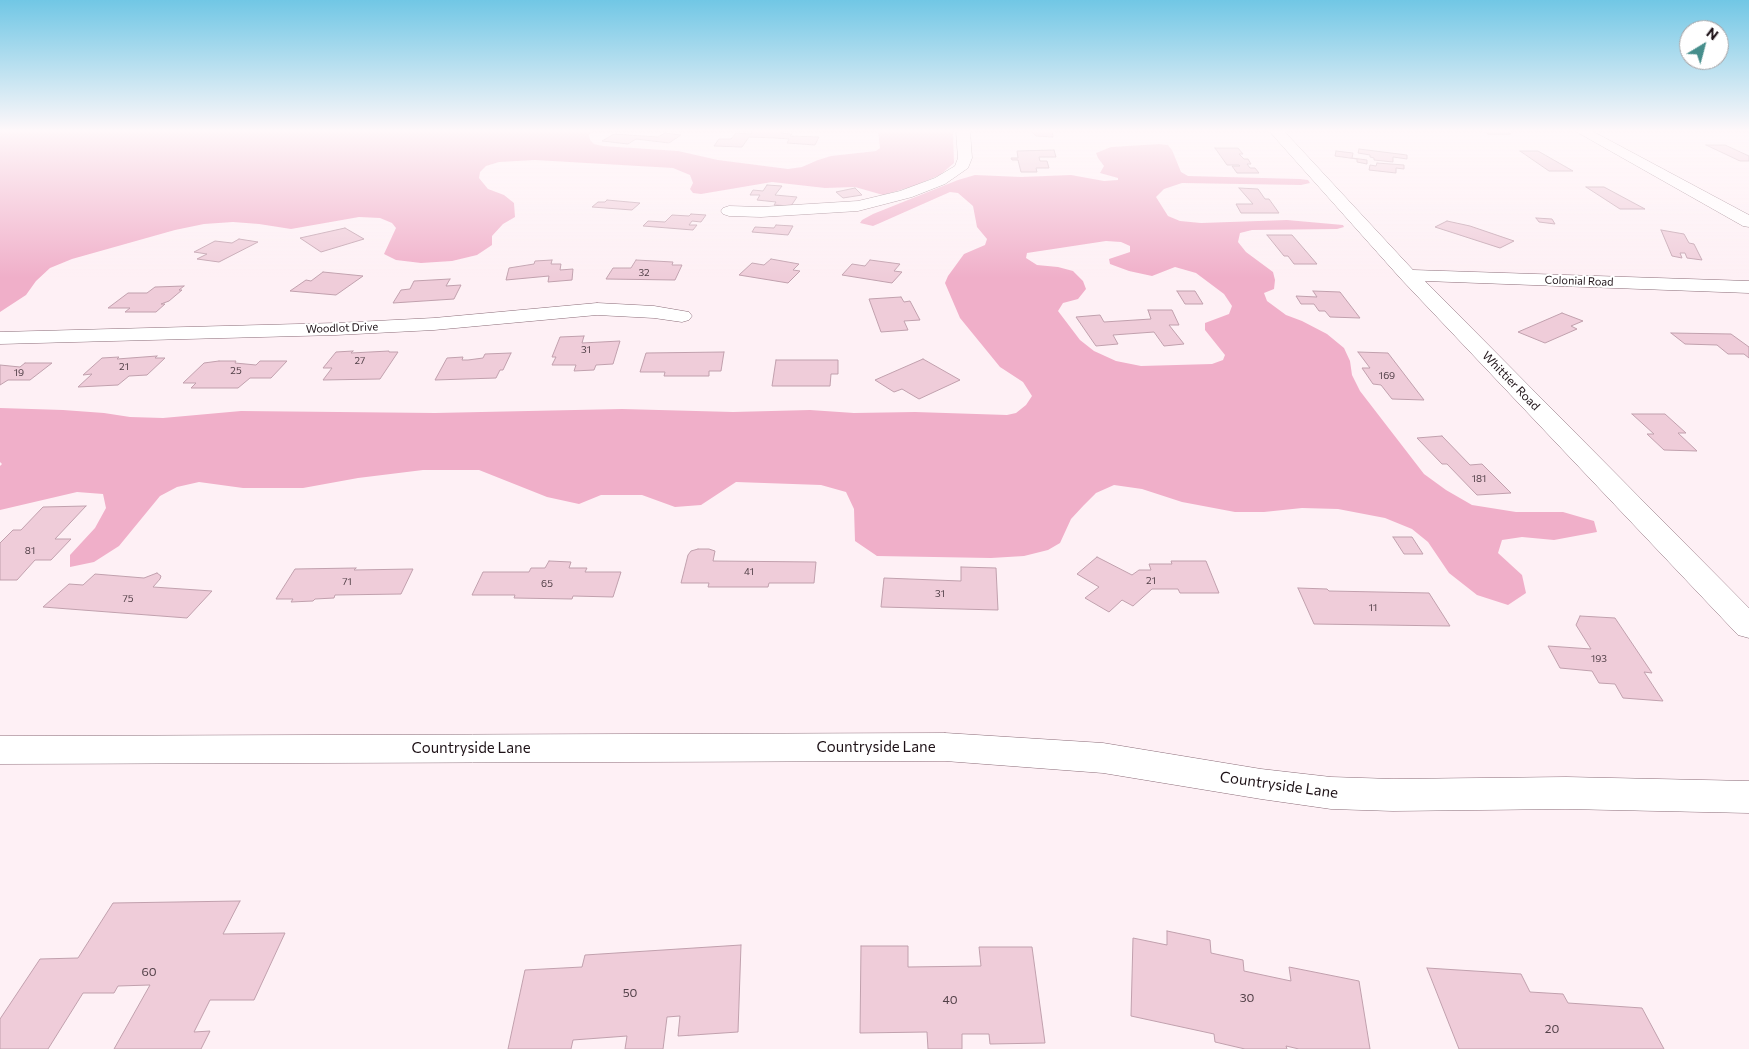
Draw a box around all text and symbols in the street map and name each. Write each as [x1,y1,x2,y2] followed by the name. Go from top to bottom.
[1679,20,1729,70] north arrow
[1703,23,1722,43] text: N
[638,267,650,279] house number: 32
[1544,273,1614,289] street label: Colonial Road
[306,320,378,336] street label: Woodlot Drive
[581,344,591,356] house number: 31
[1479,348,1543,414] street label: Whittier Road
[355,355,365,367] house number: 27
[119,361,129,373] house number: 21
[230,365,242,377] house number: 25
[14,367,24,379] house number: 19
[1379,370,1395,382] house number: 169
[1472,473,1486,485] house number: 181
[25,545,35,557] house number: 81
[744,566,754,578] house number: 41
[1146,575,1156,587] house number: 21
[342,576,352,588] house number: 71
[541,578,553,590] house number: 65
[935,588,945,600] house number: 31
[123,593,133,605] house number: 75
[1369,602,1377,614] house number: 11
[1591,653,1607,665] house number: 193
[816,738,936,756] street label: Countryside Lane
[411,739,531,757] street label: Countryside Lane
[1219,768,1339,802] street label: Countryside Lane
[141,965,157,979] house number: 60
[623,986,637,1000] house number: 50
[1240,991,1254,1005] house number: 30
[942,993,958,1007] house number: 40
[1545,1022,1559,1036] house number: 20

